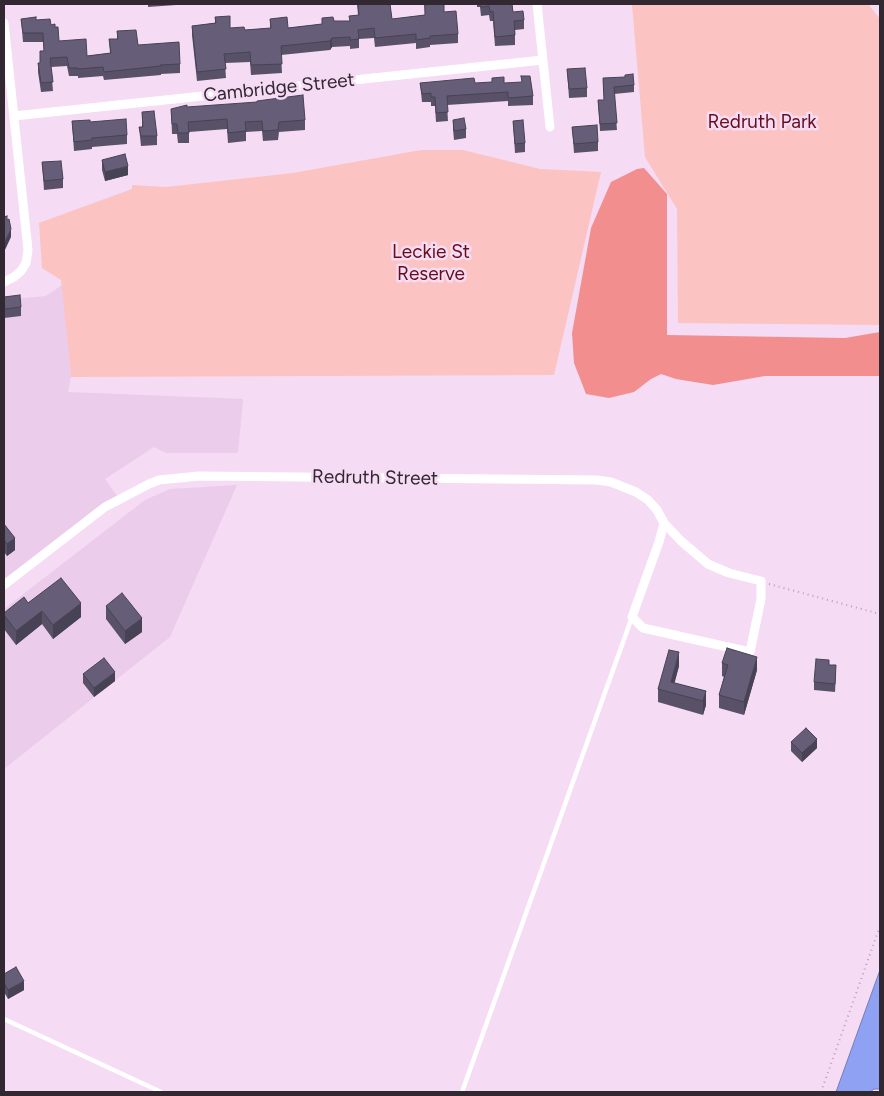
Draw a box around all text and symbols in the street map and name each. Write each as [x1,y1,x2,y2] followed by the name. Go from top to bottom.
[202,69,356,107] street label: Cambridge Street
[707,111,817,133] park label: Redruth Park
[392,241,470,285] park label: Leckie St Reserve
[312,466,438,490] street label: Redruth Street

